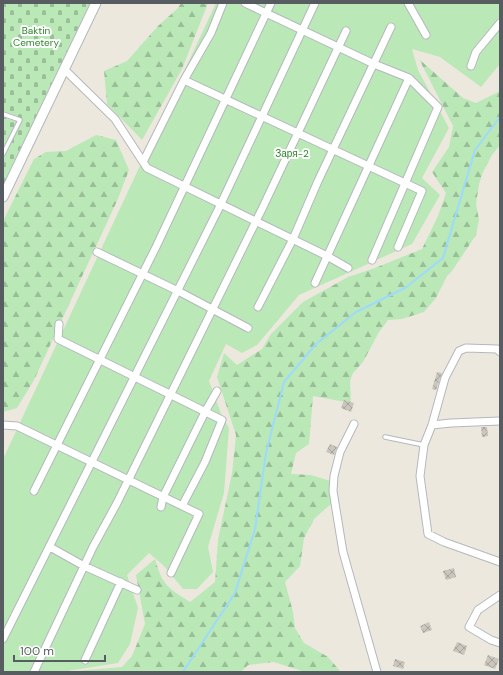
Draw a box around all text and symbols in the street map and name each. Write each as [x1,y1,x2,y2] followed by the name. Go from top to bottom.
[13,24,59,49] park label: Baktin Cemetery
[275,147,309,160] park label: Заря-2
[14,637,105,663] scale bar
[20,643,54,659] text: 100 m

